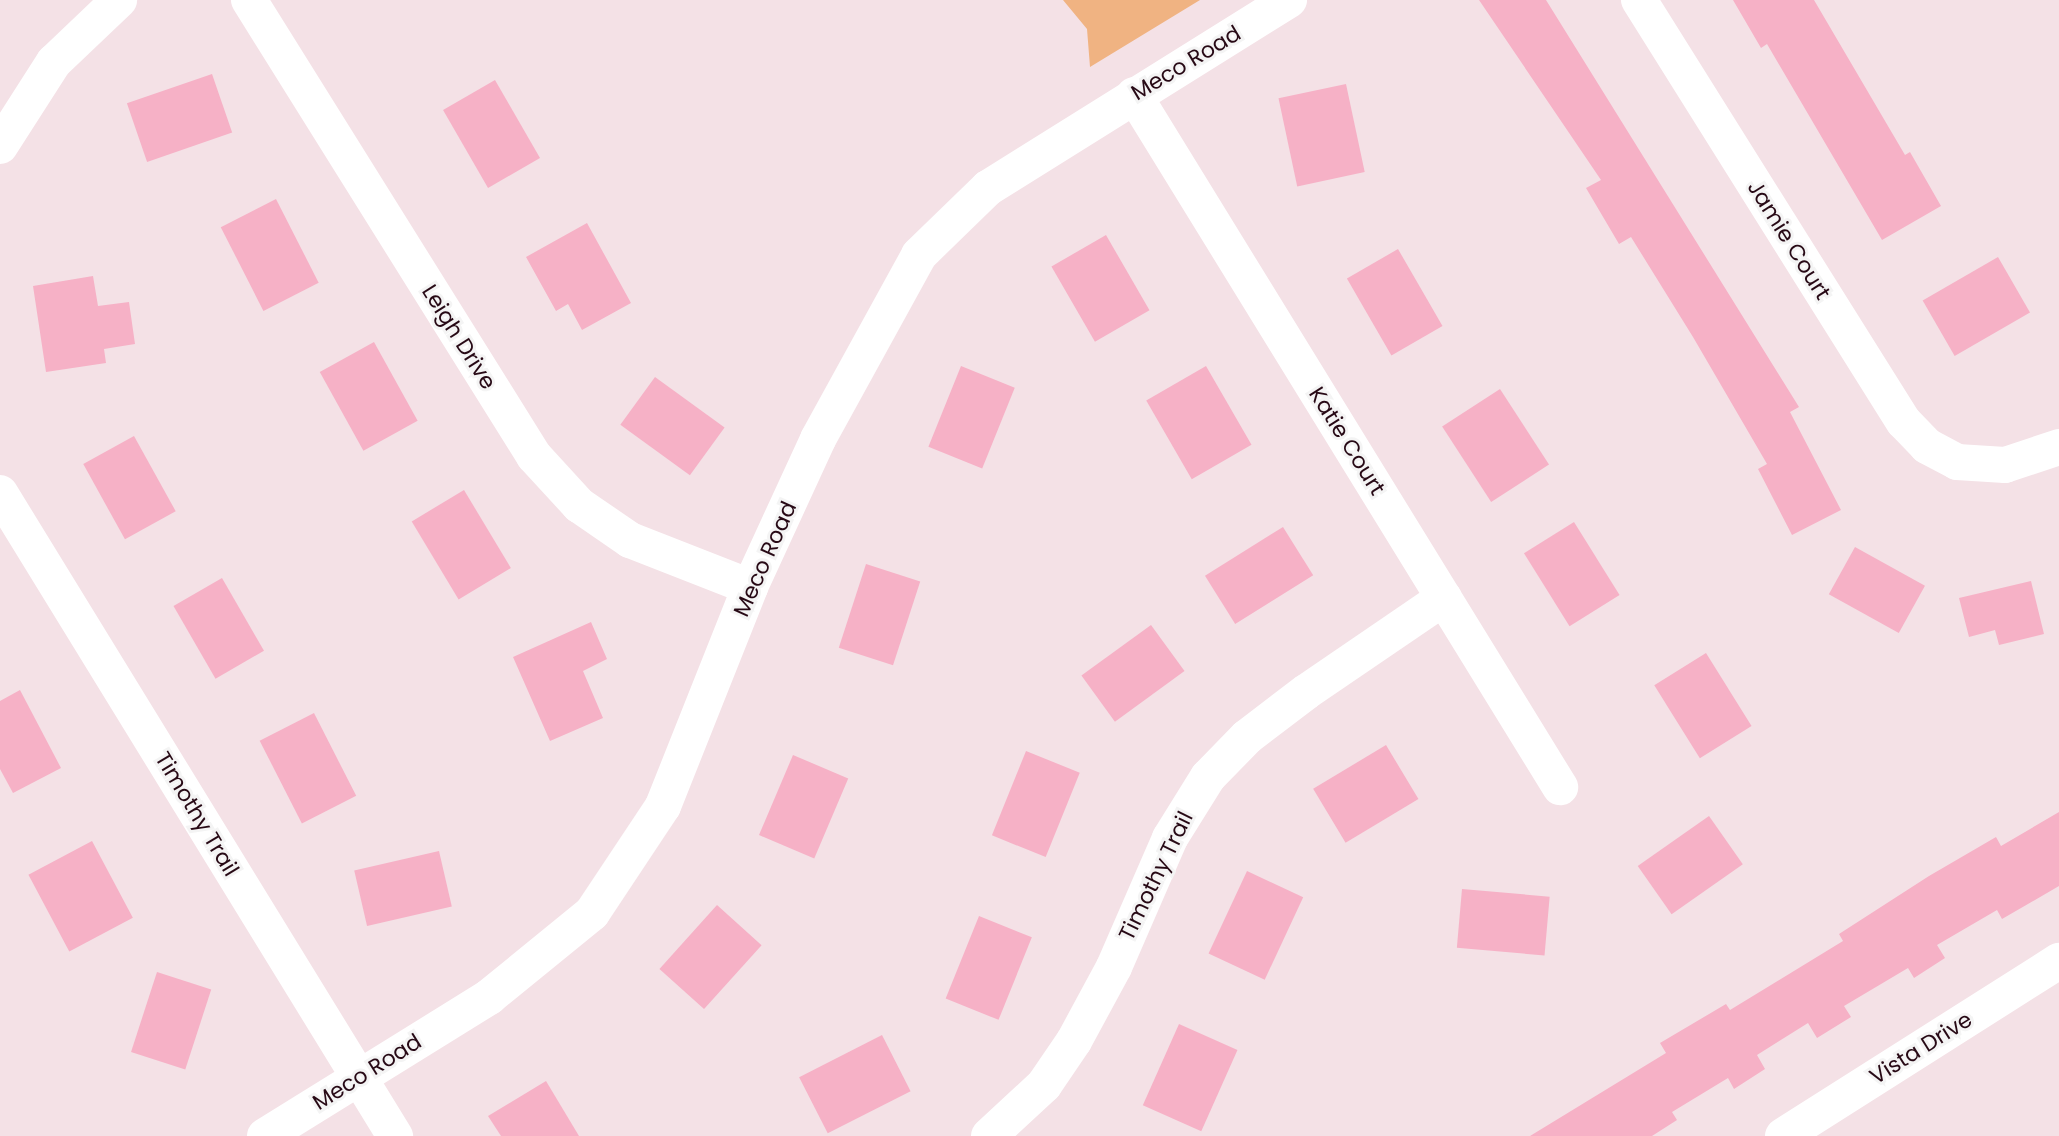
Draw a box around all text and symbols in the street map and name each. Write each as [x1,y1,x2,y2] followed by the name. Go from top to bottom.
[1126,20,1246,106] street label: Meco Road
[1742,176,1836,304] street label: Jamie Court
[416,280,502,394] street label: Leigh Drive
[1303,382,1391,500] street label: Katie Court
[728,497,802,621] street label: Meco Road
[150,747,244,881] street label: Timothy Trail
[1113,807,1199,945] street label: Timothy Trail
[1865,1006,1977,1090] street label: Vista Drive
[308,1028,426,1116] street label: Meco Road

